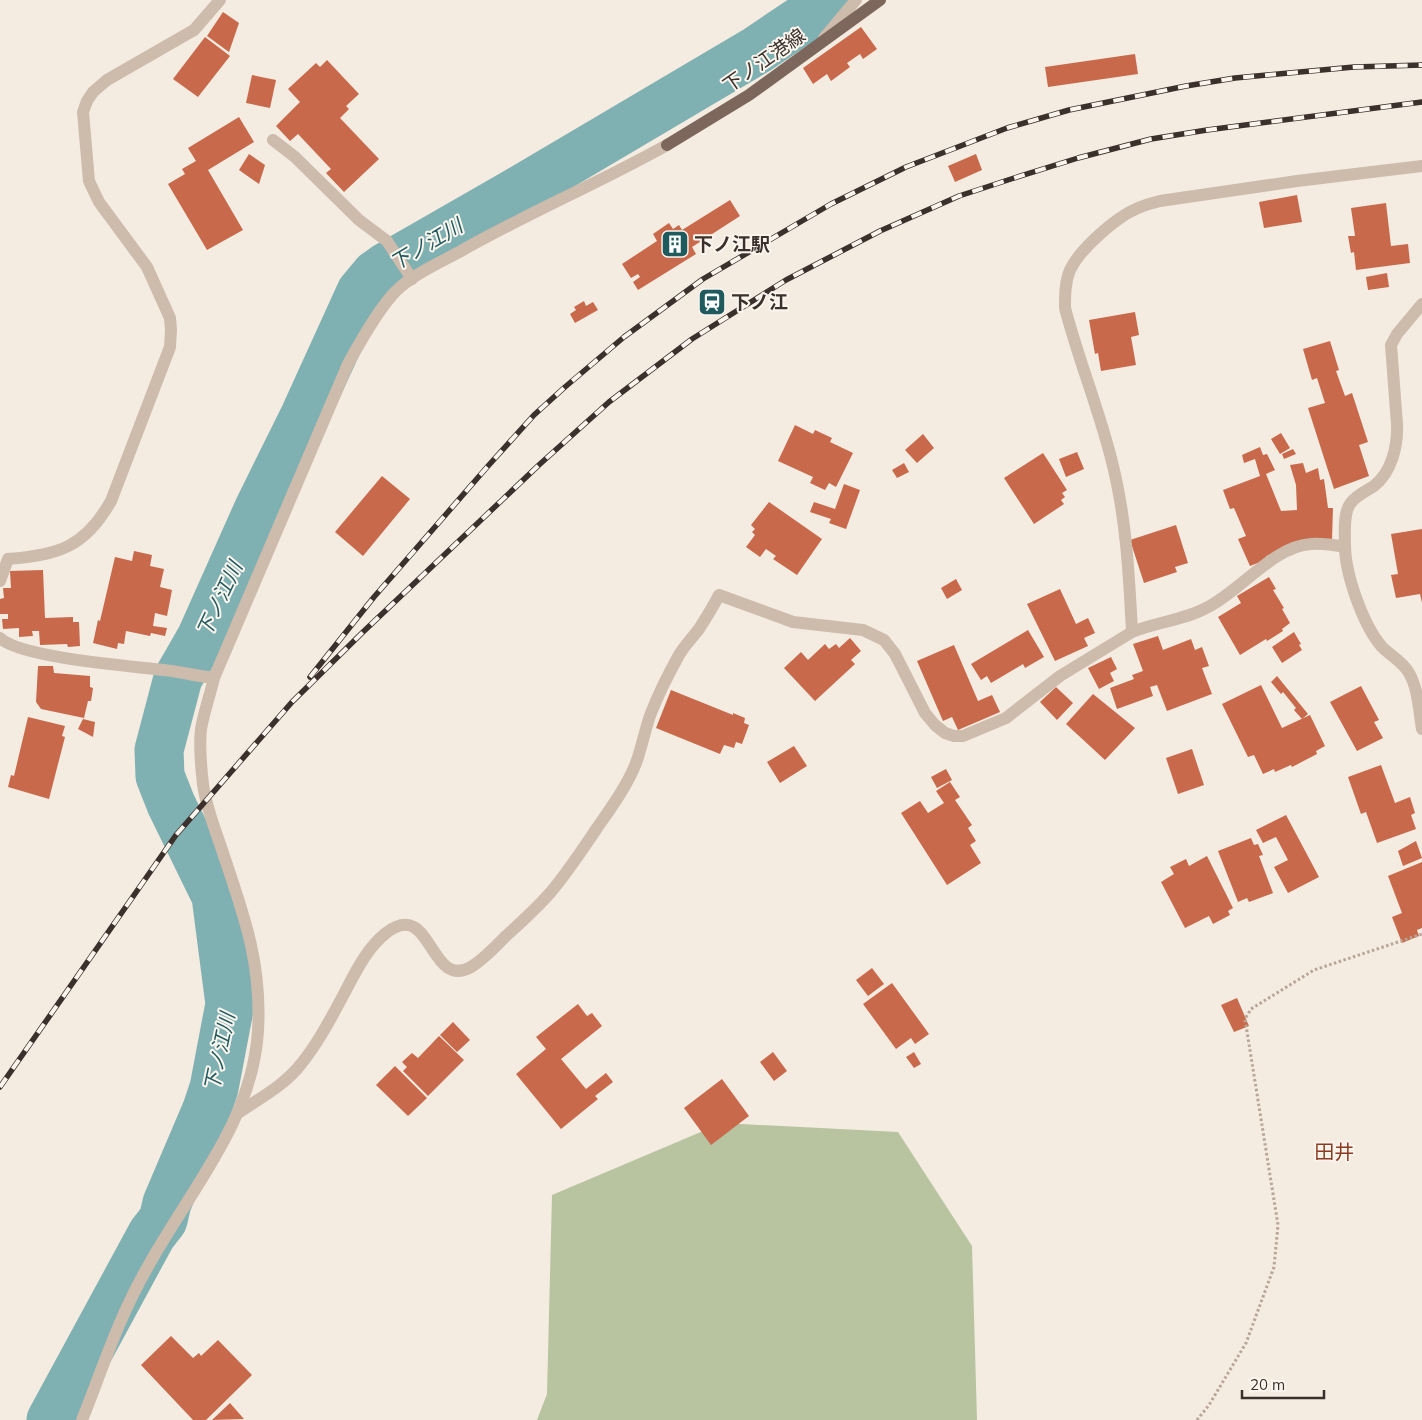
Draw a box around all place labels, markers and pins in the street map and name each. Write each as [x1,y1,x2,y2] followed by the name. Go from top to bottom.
[660,229,690,259] building icon: 下ノ江駅
[694,232,770,256] place label: 下ノ江駅
[697,287,727,317] station icon: 下ノ江
[731,290,788,314] place label: 下ノ江

